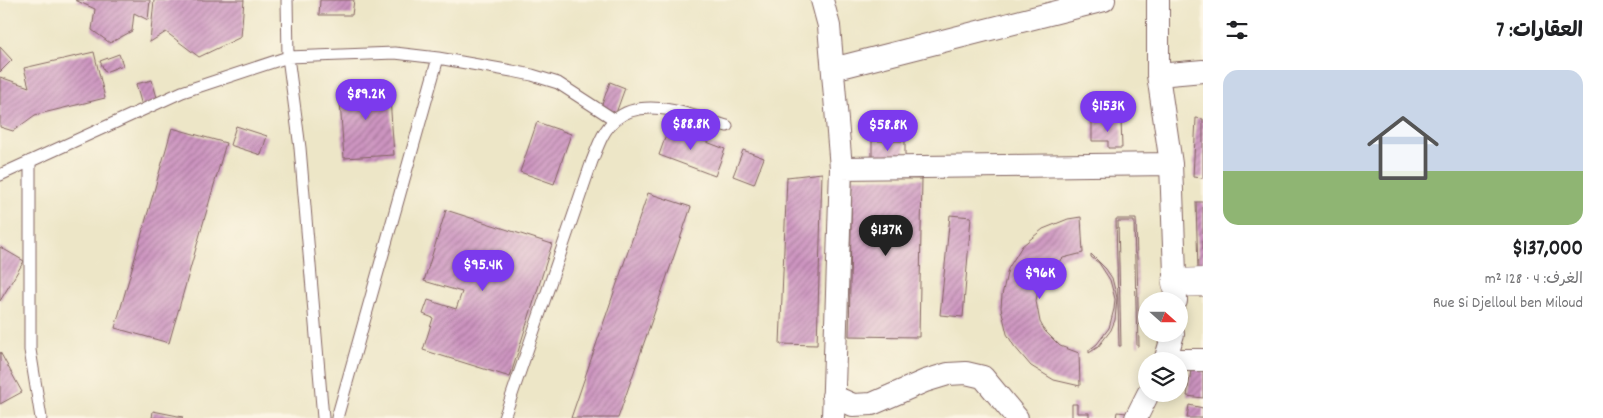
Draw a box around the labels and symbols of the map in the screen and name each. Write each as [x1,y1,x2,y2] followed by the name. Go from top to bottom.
[325,78,407,121] pin: $89.2K
[1073,90,1143,133] pin: $153K
[650,108,732,151] pin: $88.8K
[847,110,929,152] pin: $58.8K
[851,214,921,257] pin: $137K
[442,250,524,292] pin: $95.4K
[1010,258,1070,300] pin: $96K
[1138,292,1188,342] north arrow

